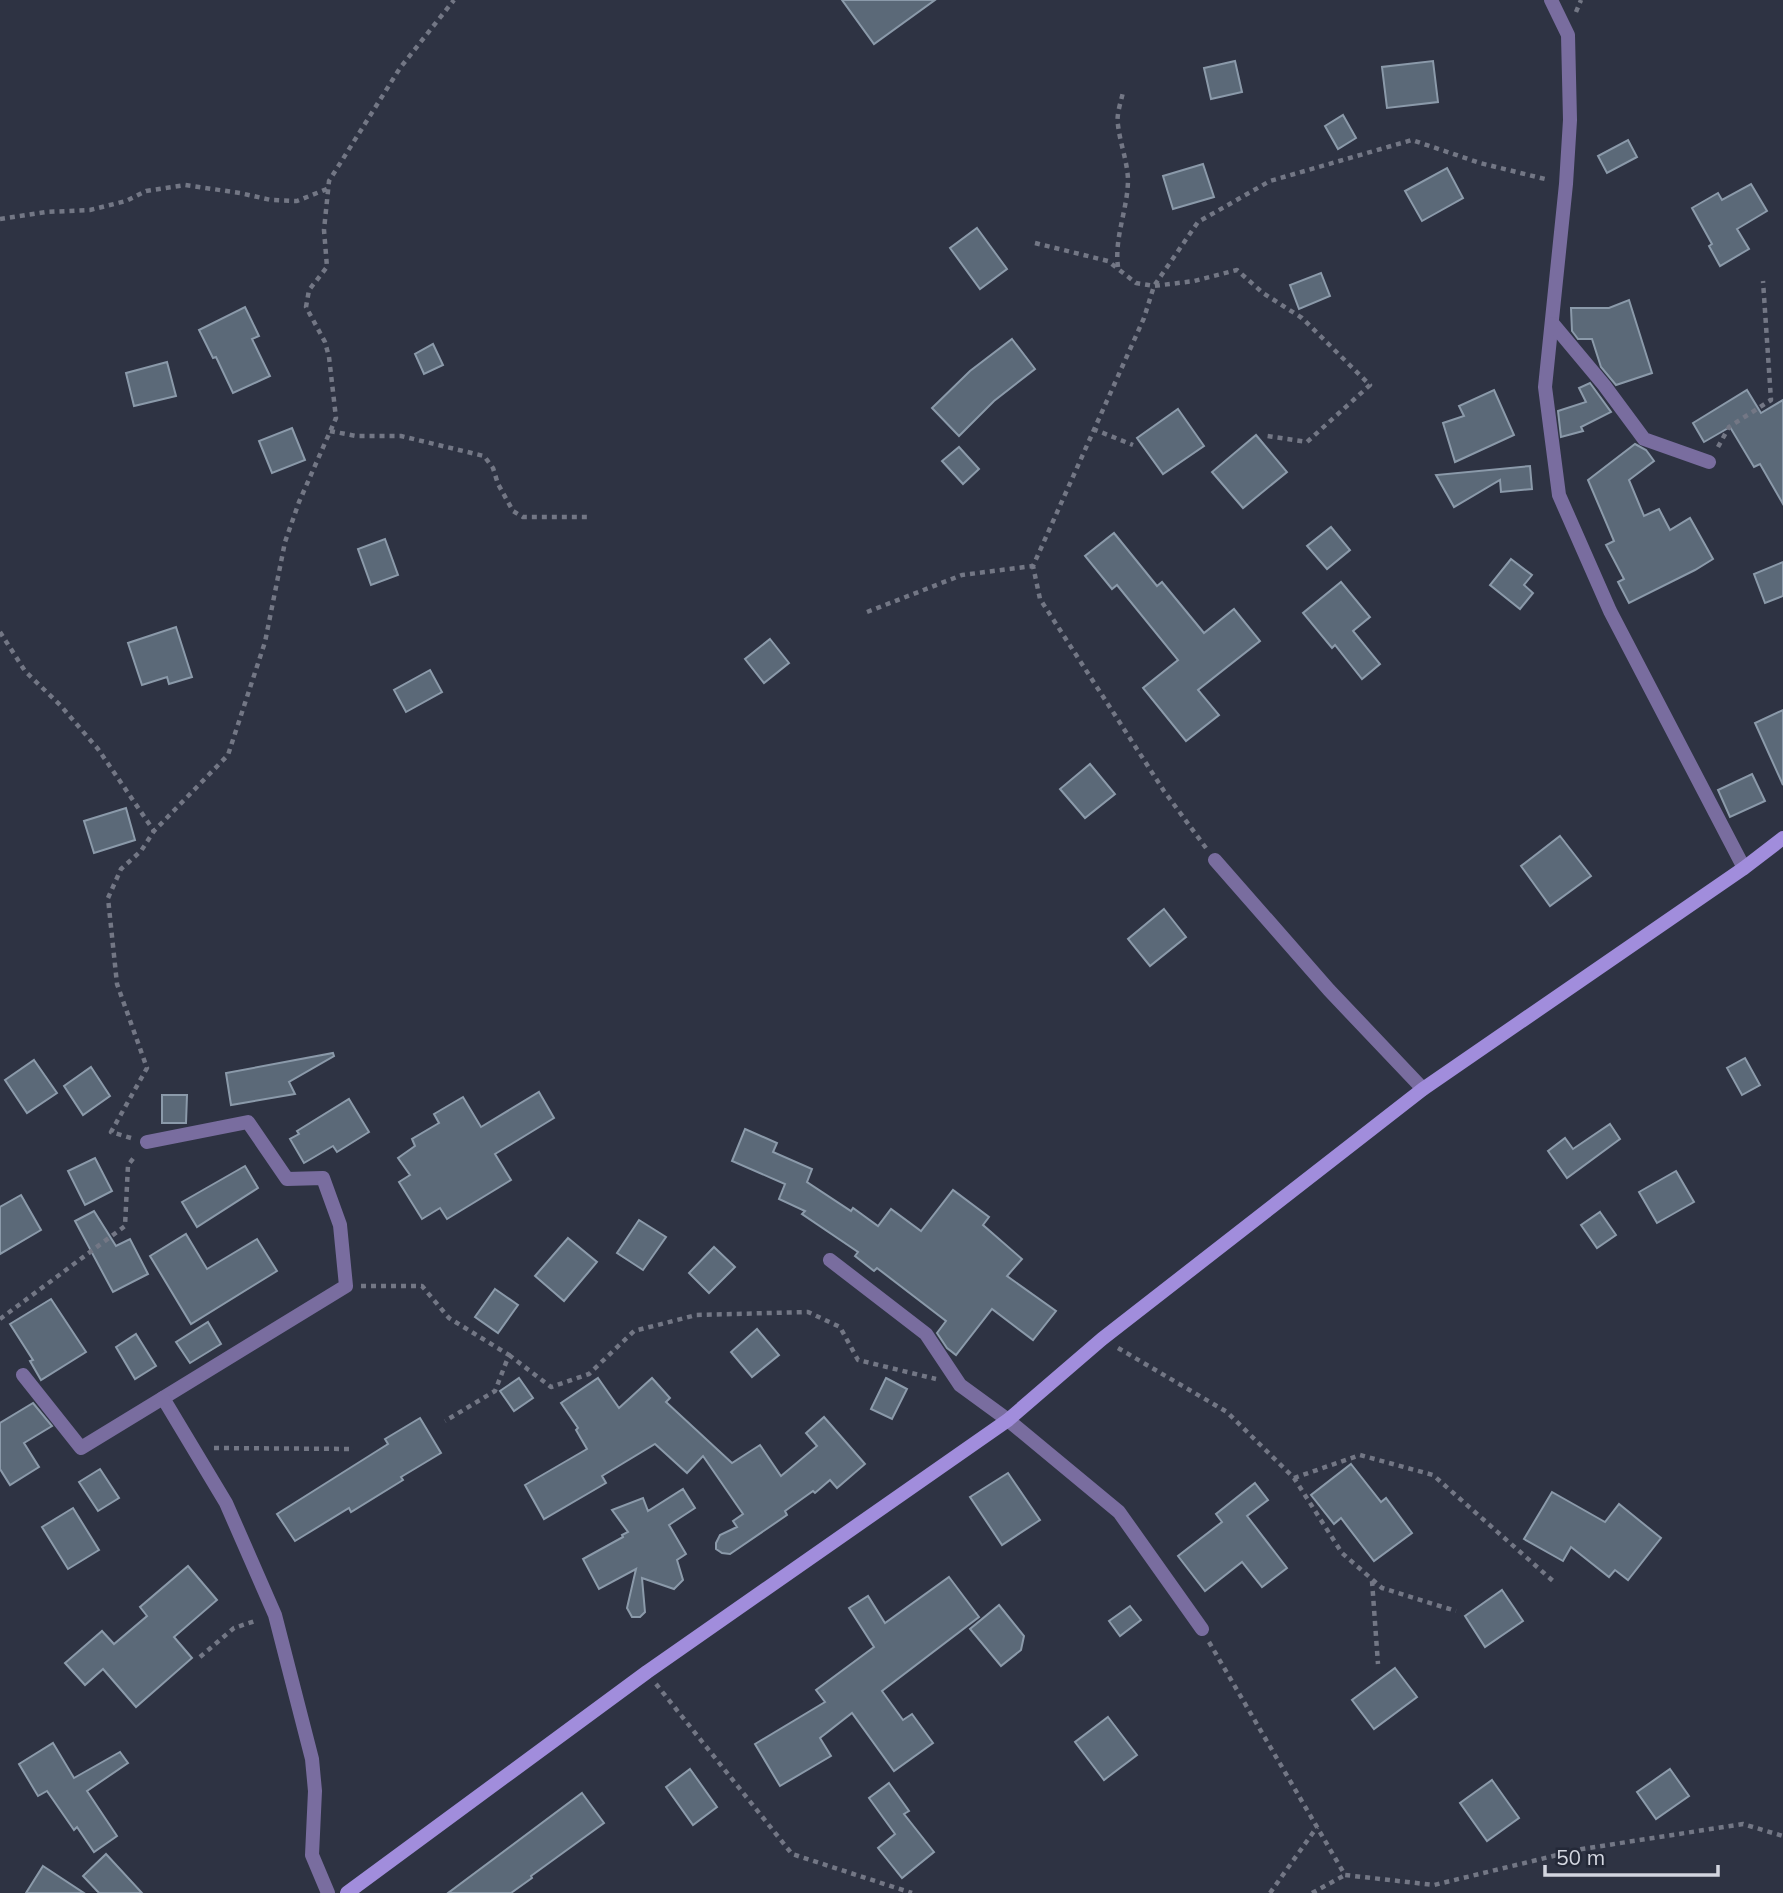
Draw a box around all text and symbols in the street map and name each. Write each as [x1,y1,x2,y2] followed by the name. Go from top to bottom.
[1545,1834,1718,1878] scale bar
[1556,1844,1605,1870] text: 50 m

